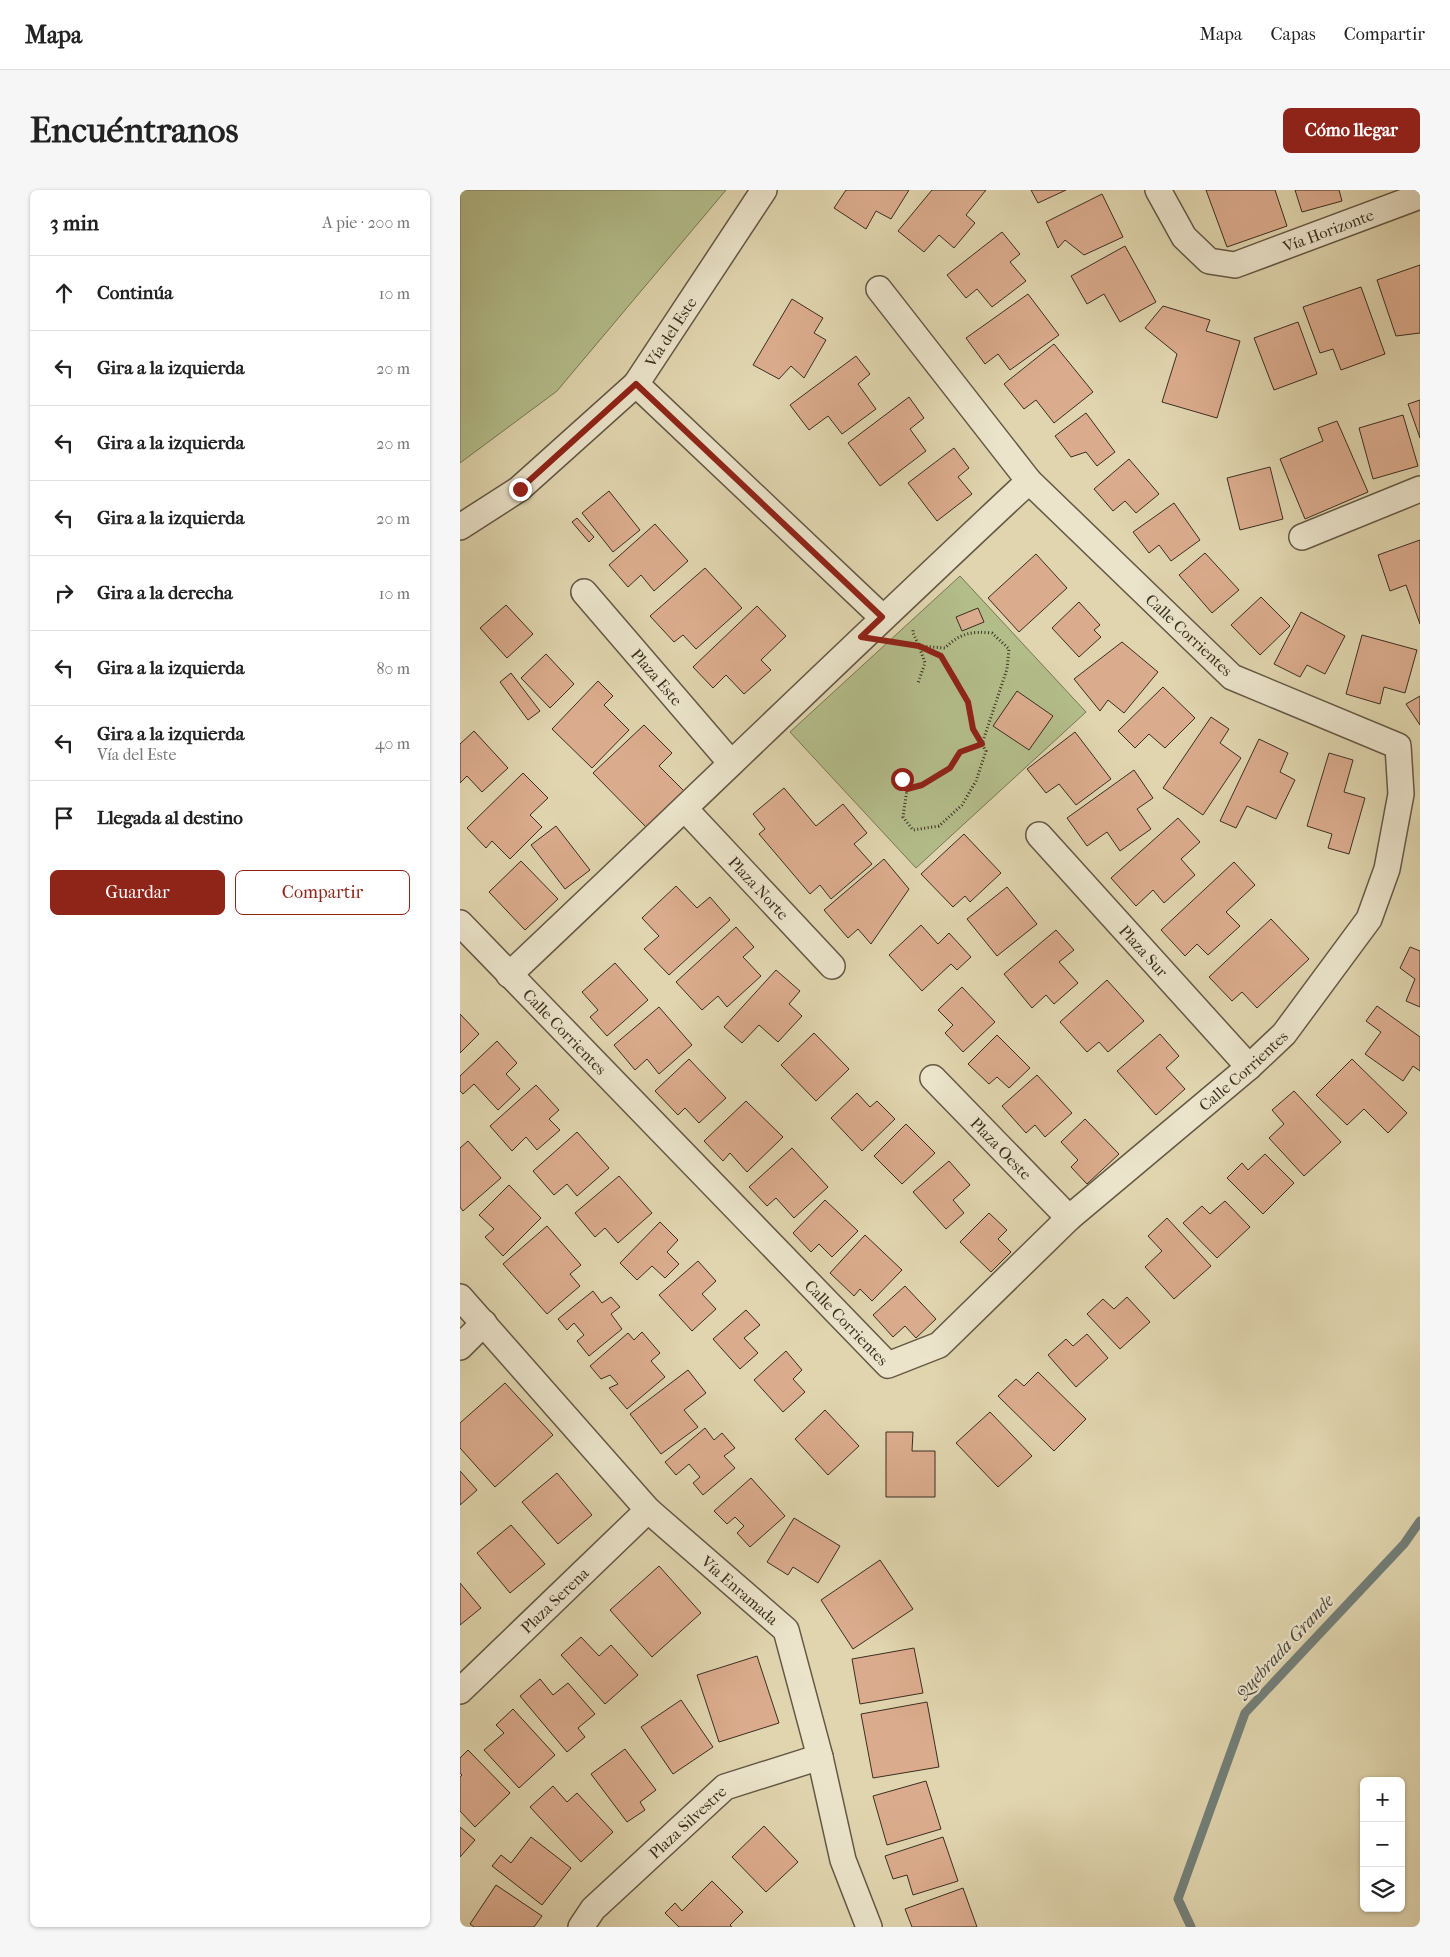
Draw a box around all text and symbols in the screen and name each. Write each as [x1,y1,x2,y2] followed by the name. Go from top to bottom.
[25,21,82,49] text: Mapa
[1200,24,1242,45] text: Mapa
[1270,24,1316,45] text: Capas
[1344,24,1425,45] text: Compartir
[1283,108,1420,153] button: Cómo llegar
[30,110,238,151] text: Encuéntranos
[1279,205,1376,256] street label: Vía Horizonte
[50,211,99,235] text: 3 min
[322,213,410,232] text: A pie · 200 m
[50,279,78,307] icon: ahead
[97,282,173,304] text: Continúa
[379,284,410,303] text: 10 m
[640,293,700,371] street label: Vía del Este
[50,354,78,382] icon: left
[97,357,244,379] text: Gira a la izquierda
[376,359,410,378] text: 20 m
[50,429,78,457] icon: left
[97,432,244,454] text: Gira a la izquierda
[376,434,410,453] text: 20 m
[509,478,532,501] route end
[50,504,78,532] icon: left
[97,507,244,529] text: Gira a la izquierda
[376,509,410,528] text: 20 m
[50,579,78,607] icon: right
[97,582,233,604] text: Gira a la derecha
[379,584,410,603] text: 10 m
[1142,590,1236,680] street label: Calle Corrientes
[627,645,687,709] street label: Plaza Este
[50,654,78,682] icon: left
[97,657,244,679] text: Gira a la izquierda
[376,659,410,678] text: 80 m
[97,723,244,745] text: Gira a la izquierda
[50,729,78,757] icon: left
[375,734,410,753] text: 40 m
[97,745,176,764] text: Vía del Este
[891,768,914,791] route start
[50,804,78,832] icon: arrive
[97,807,243,829] text: Llegada al destino
[725,852,793,924] street label: Plaza Norte
[50,870,225,915] button: Guardar
[235,870,410,915] button: Compartir
[1115,921,1172,981] street label: Plaza Sur
[519,985,611,1078] street label: Calle Corrientes
[1195,1026,1291,1115] street label: Calle Corrientes
[967,1113,1036,1184] street label: Plaza Oeste
[801,1276,893,1369] street label: Calle Corrientes
[697,1551,783,1629] street label: Vía Enramada
[516,1563,593,1637] street label: Plaza Serena
[1231,1590,1339,1704] water label: Quebrada Grande
[1360,1777,1405,1912] map controls
[1360,1777,1405,1822] button: +
[645,1781,730,1862] street label: Plaza Silvestre
[1360,1822,1405,1867] button: −
[1360,1867,1405,1912] button: layers

